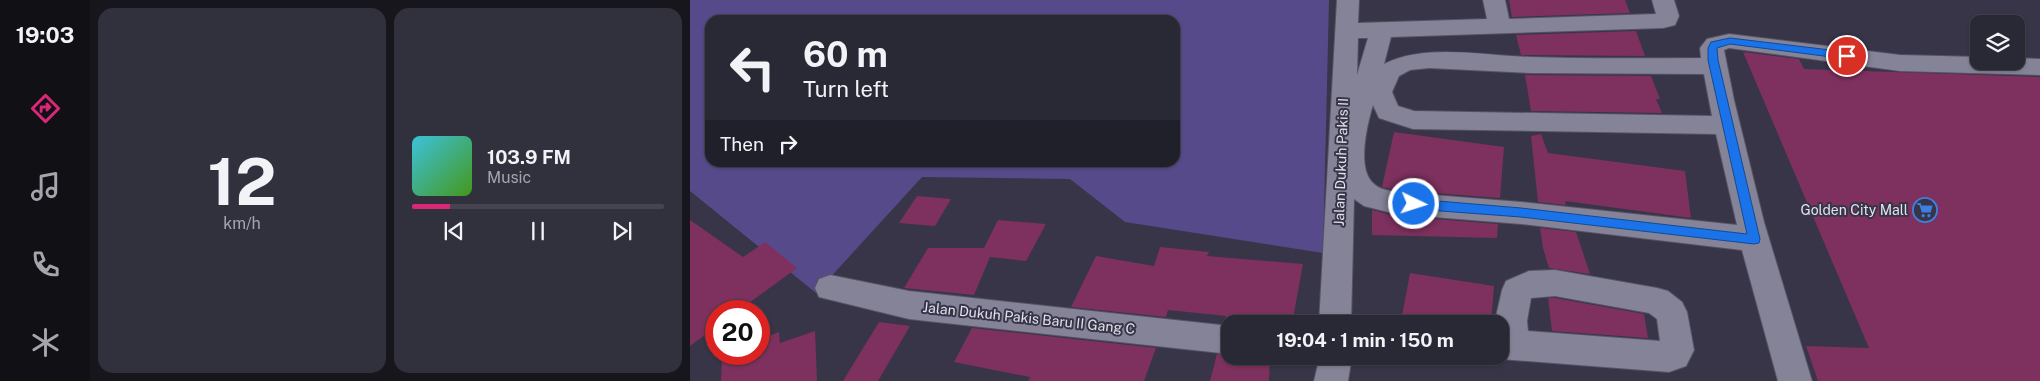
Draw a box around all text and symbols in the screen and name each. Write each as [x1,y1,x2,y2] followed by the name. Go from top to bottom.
[1970,15,2025,70] map controls
[1970,15,2025,70] button: layers
[16,22,74,48] text: 19:03
[803,34,888,75] text: 60 m
[720,35,785,100] icon: left
[1826,35,1868,77] pin
[1833,42,1861,70] icon: arrive
[803,76,889,102] text: Turn left
[28,91,63,126] icon: directions
[1331,98,1351,226] street label: Jalan Dukuh Pakis II
[774,130,802,158] icon: right
[720,133,764,155] text: Then
[207,143,277,220] text: 12
[487,146,571,168] text: 103.9 FM
[487,168,531,187] text: Music
[28,169,63,204] icon: music
[1387,177,1439,229] position arrow
[1912,197,1938,223] supermarket icon: Golden City Mall
[1800,202,1908,218] place label: Golden City Mall
[223,214,261,233] text: km/h
[440,217,468,245] icon: previous
[524,217,552,245] icon: pause
[608,217,636,245] icon: next
[28,247,63,282] icon: phone
[922,299,1136,337] street label: Jalan Dukuh Pakis Baru II Gang C
[705,300,770,365] speed limit sign: 20
[28,325,63,360] icon: climate
[1276,329,1454,351] text: 19:04 · 1 min · 150 m

